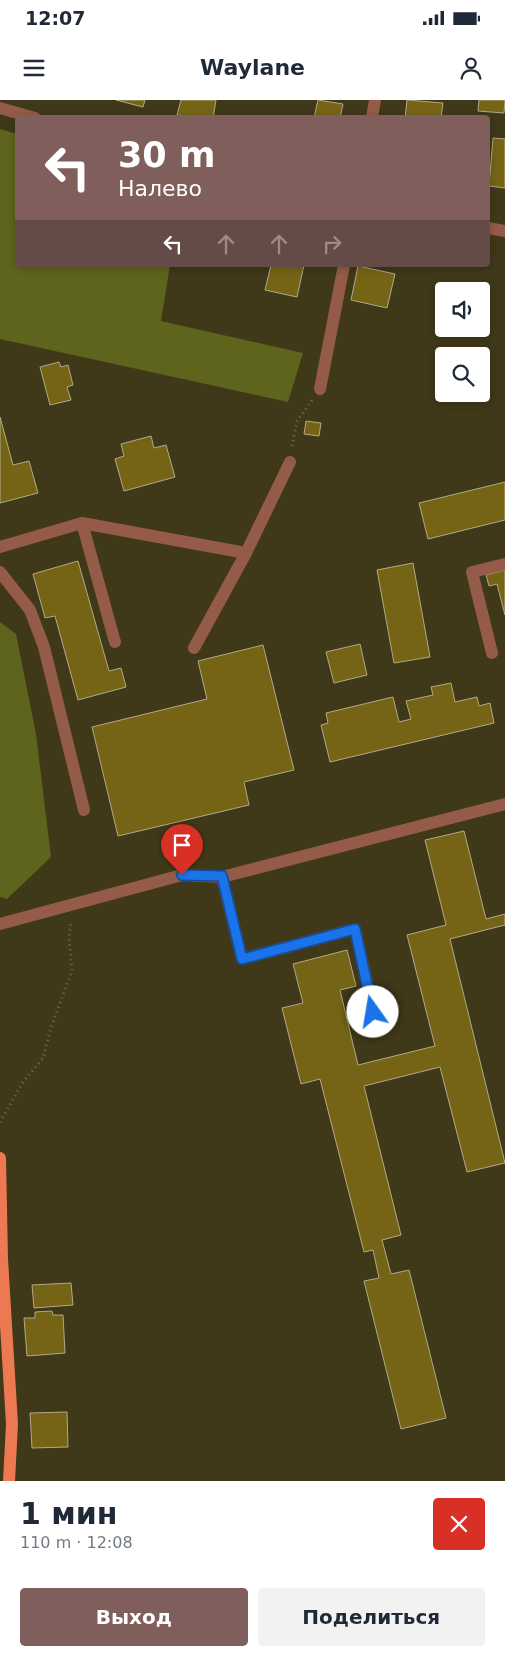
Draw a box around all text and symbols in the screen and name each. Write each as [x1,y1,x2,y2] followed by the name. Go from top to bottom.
[25,7,85,29] text: 12:07
[20,54,48,82] icon: menu
[457,54,485,82] icon: person
[200,55,305,80] text: Waylane
[35,135,100,200] icon: left
[118,135,215,175] text: 30 m
[118,176,202,201] text: Налево
[159,230,187,258] icon: left
[212,230,240,258] icon: ahead
[265,230,293,258] icon: ahead
[318,230,346,258] icon: right
[435,282,490,402] map controls
[435,282,490,337] button: sound
[435,347,490,402] button: search
[161,824,203,875] pin
[168,831,196,859] icon: arrive
[346,985,398,1037] position arrow
[20,1496,118,1531] text: 1 мин
[433,1498,485,1550] button: close
[20,1533,133,1552] text: 110 m · 12:08
[20,1588,248,1646] button: Выход
[258,1588,485,1646] button: Поделиться

